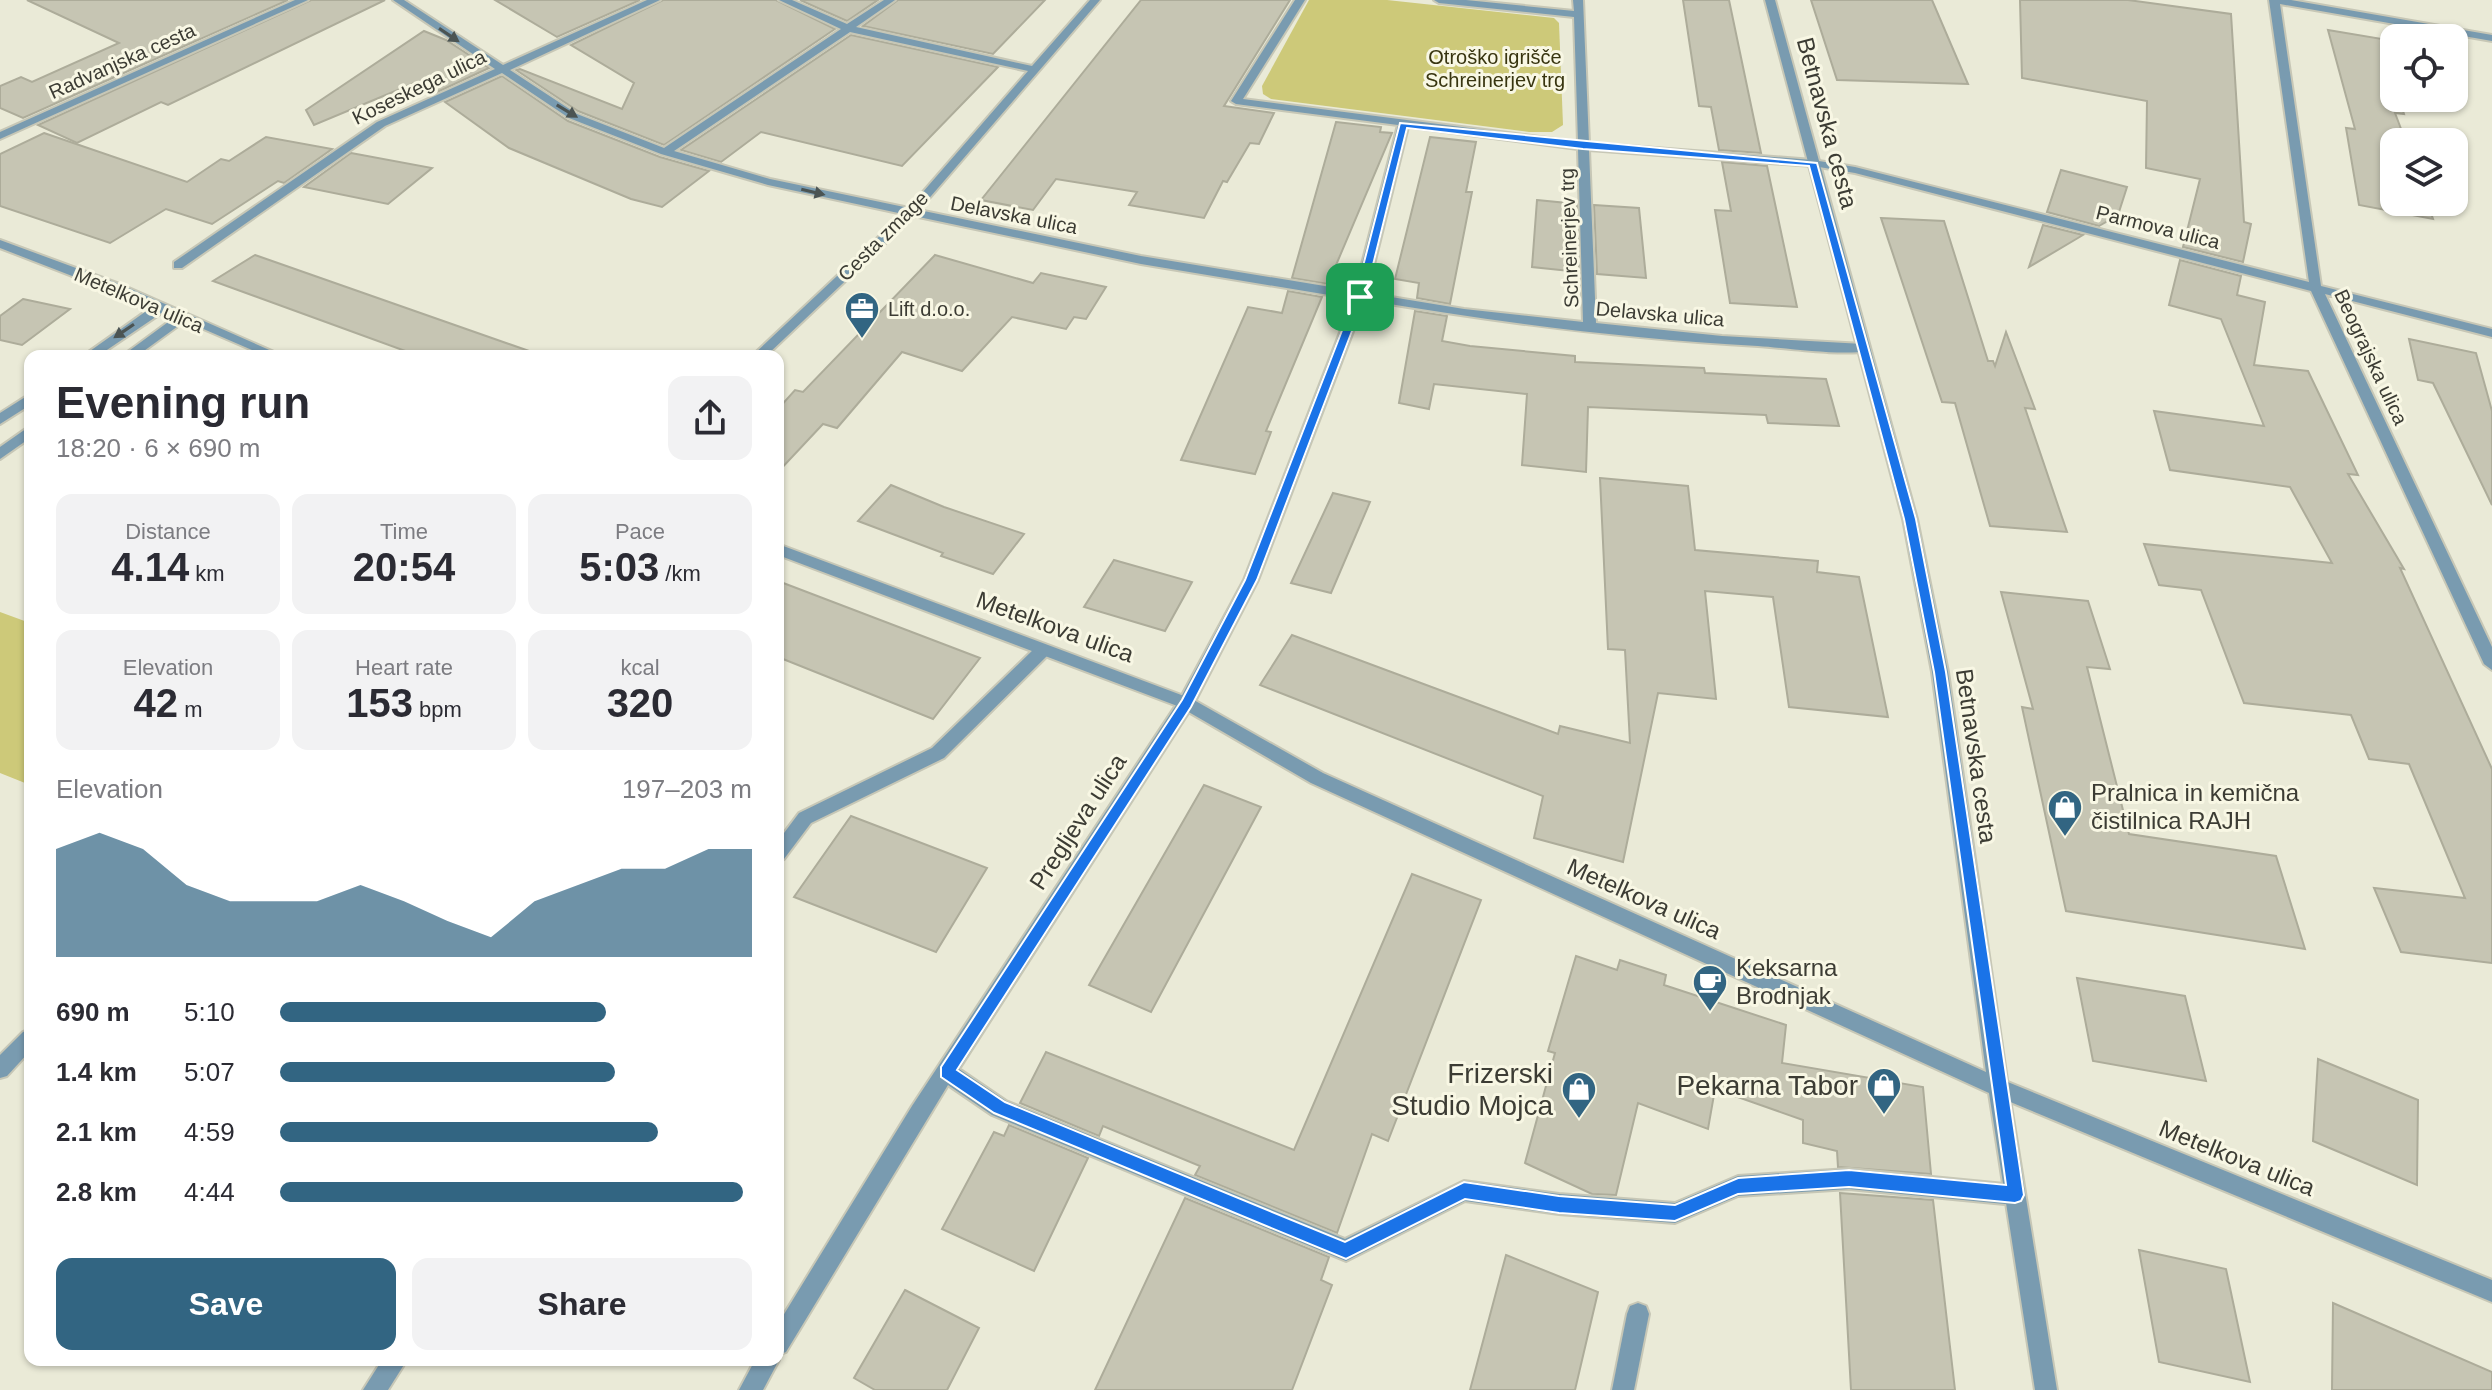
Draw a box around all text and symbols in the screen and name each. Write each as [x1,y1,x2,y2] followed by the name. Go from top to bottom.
[45,18,199,103] street label: Radvanjska cesta
[2380,24,2468,216] map controls
[2380,24,2468,112] button: locate
[439,27,460,42] one-way arrow
[1792,34,1863,212] street label: Betnavska cesta
[349,45,490,129] street label: Koseskega ulica
[1425,46,1565,91] park label: Otroško igrišče Schreinerjev trg
[556,104,578,118] one-way arrow
[2380,128,2468,216] button: layers
[1556,168,1582,308] street label: Schreinerjev trg
[801,186,826,199] one-way arrow
[834,187,932,285] street label: Cesta zmage
[949,192,1080,238] street label: Delavska ulica
[2094,201,2223,253] street label: Parmova ulica
[71,263,208,337] street label: Metelkova ulica
[1326,263,1394,331] pin
[1338,275,1382,319] icon: arrive
[2330,286,2412,429] street label: Beograjska ulica
[843,290,881,340] office icon: Lift d.o.o.
[1595,297,1726,331] street label: Delavska ulica
[888,298,970,320] place label: Lift d.o.o.
[114,323,135,338] one-way arrow
[668,376,752,460] button: share
[56,378,310,427] text: Evening run
[56,433,261,463] text: 18:20 · 6 × 690 m
[125,519,211,544] text: Distance
[380,519,428,544] text: Time
[615,519,665,544] text: Pace
[111,545,189,589] text: 4.14
[353,545,455,589] text: 20:54
[579,545,659,589] text: 5:03
[189,561,225,586] text: km
[659,561,701,586] text: /km
[973,586,1138,668] street label: Metelkova ulica
[123,655,213,680] text: Elevation
[355,655,453,680] text: Heart rate
[620,655,660,680] text: kcal
[1951,667,2002,846] street label: Betnavska cesta
[134,681,178,725] text: 42
[346,681,413,725] text: 153
[607,681,673,725] text: 320
[178,697,202,722] text: m
[413,697,462,722] text: bpm
[1024,748,1132,895] street label: Pregljeva ulica
[56,774,163,804] text: Elevation
[622,774,752,804] text: 197–203 m
[2091,779,2300,834] place label: Pralnica in kemična čistilnica RAJH
[2046,788,2084,838] shop icon: Pralnica in kemična čistilnica RAJH
[1563,853,1726,945] street label: Metelkova ulica
[1736,954,1838,1009] place label: Keksarna Brodnjak
[1691,963,1729,1013] cafe icon: Keksarna Brodnjak
[56,997,130,1027] text: 690 m
[184,997,235,1027] text: 5:10
[56,1057,137,1087] text: 1.4 km
[184,1057,235,1087] text: 5:07
[1391,1058,1553,1121] place label: Frizerski Studio Mojca
[1865,1066,1903,1116] shop icon: Pekarna Tabor
[1560,1070,1598,1120] shop icon: Frizerski Studio Mojca
[1676,1070,1858,1101] place label: Pekarna Tabor
[2155,1114,2320,1201] street label: Metelkova ulica
[56,1117,137,1147] text: 2.1 km
[184,1117,235,1147] text: 4:59
[56,1177,137,1207] text: 2.8 km
[184,1177,235,1207] text: 4:44
[56,1258,396,1350] button: Save
[412,1258,752,1350] button: Share

